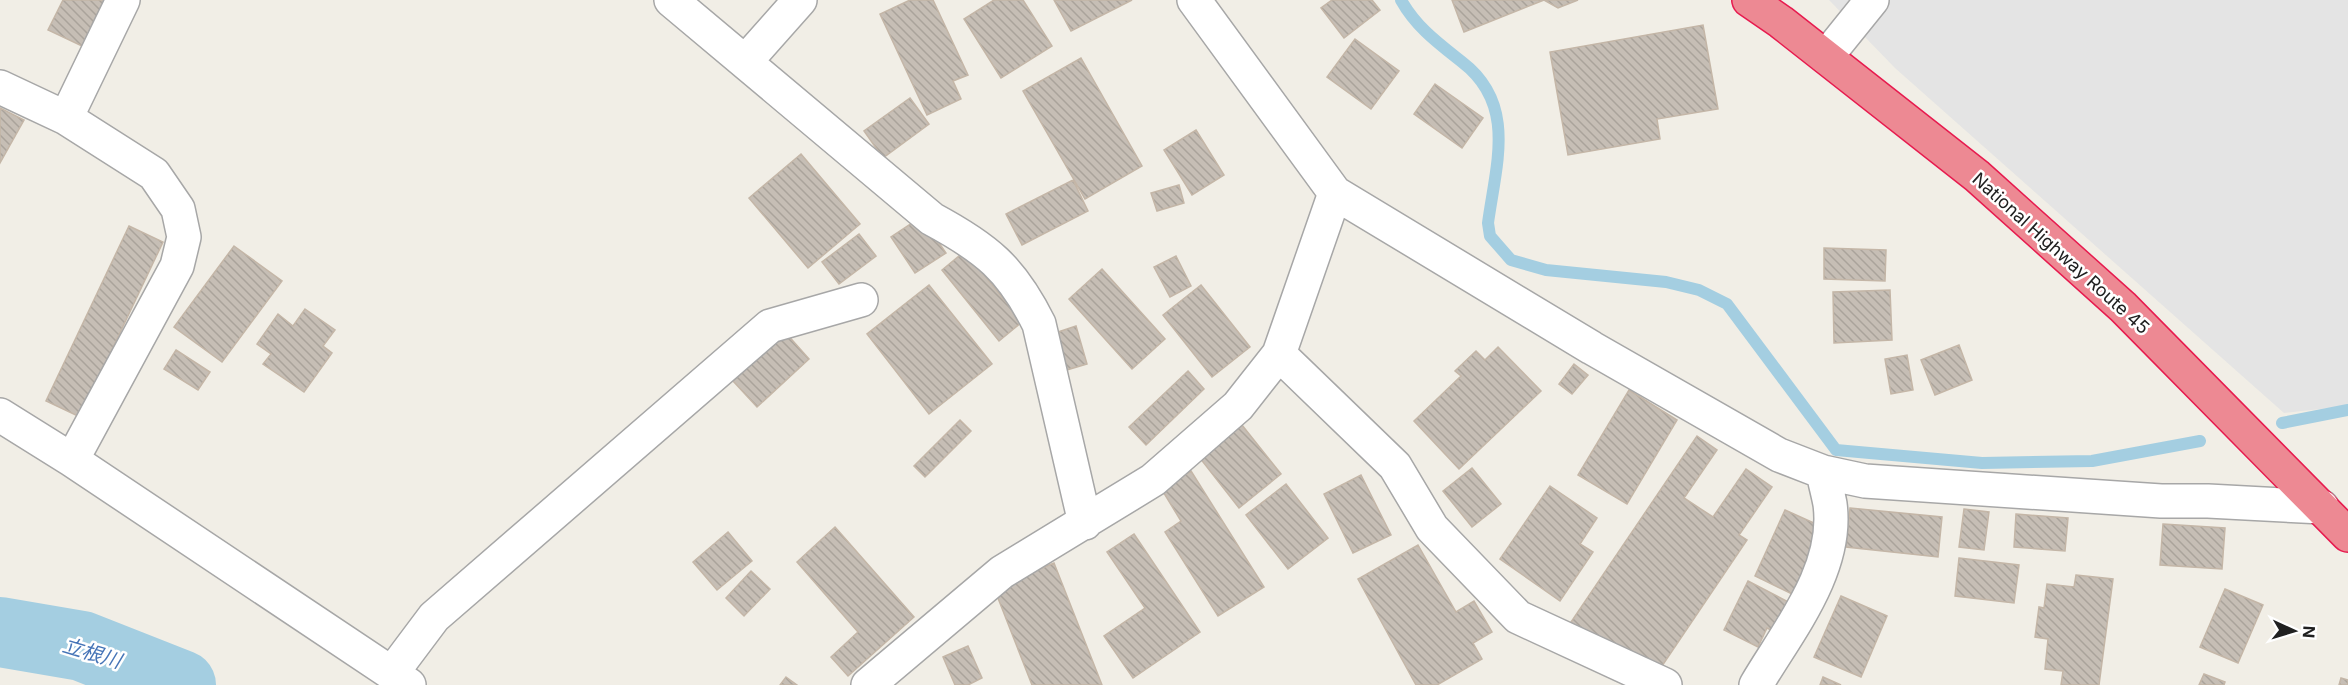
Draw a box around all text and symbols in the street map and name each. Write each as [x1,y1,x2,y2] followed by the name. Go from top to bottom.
[1968,168,2154,338] street label: National Highway Route 45
[2264,601,2324,661] north arrow
[2299,625,2319,639] text: N
[60,633,126,674] water label: 立根川

